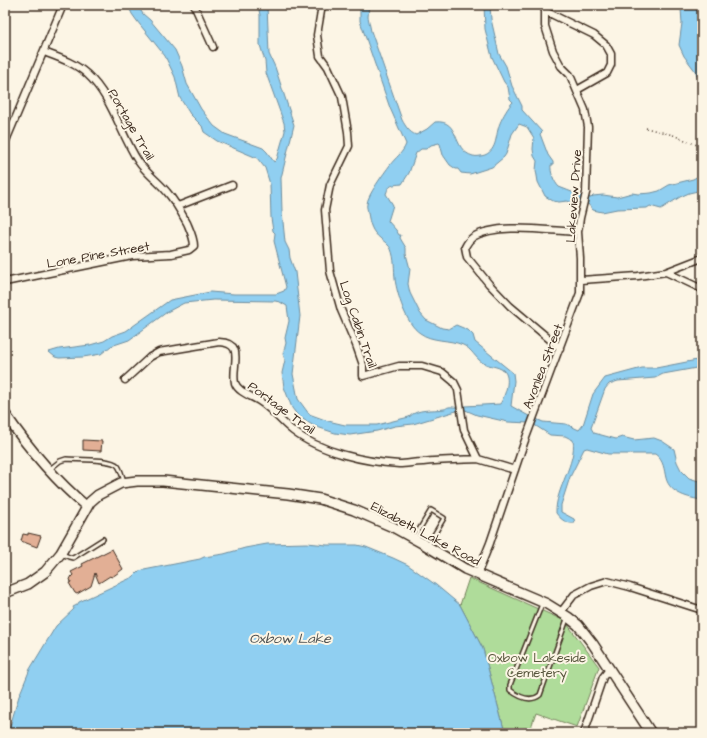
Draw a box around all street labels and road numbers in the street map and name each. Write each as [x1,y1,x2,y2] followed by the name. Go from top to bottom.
[103,86,159,164] street label: Portage Trail
[562,149,586,243] street label: Lakeview Drive
[45,237,152,273] street label: Lone Pine Street
[334,278,381,371] street label: Log Cabin Trail
[518,320,568,412] street label: Avonlea Street
[243,377,319,439] street label: Portage Trail
[368,497,484,571] street label: Elizabeth Lake Road

